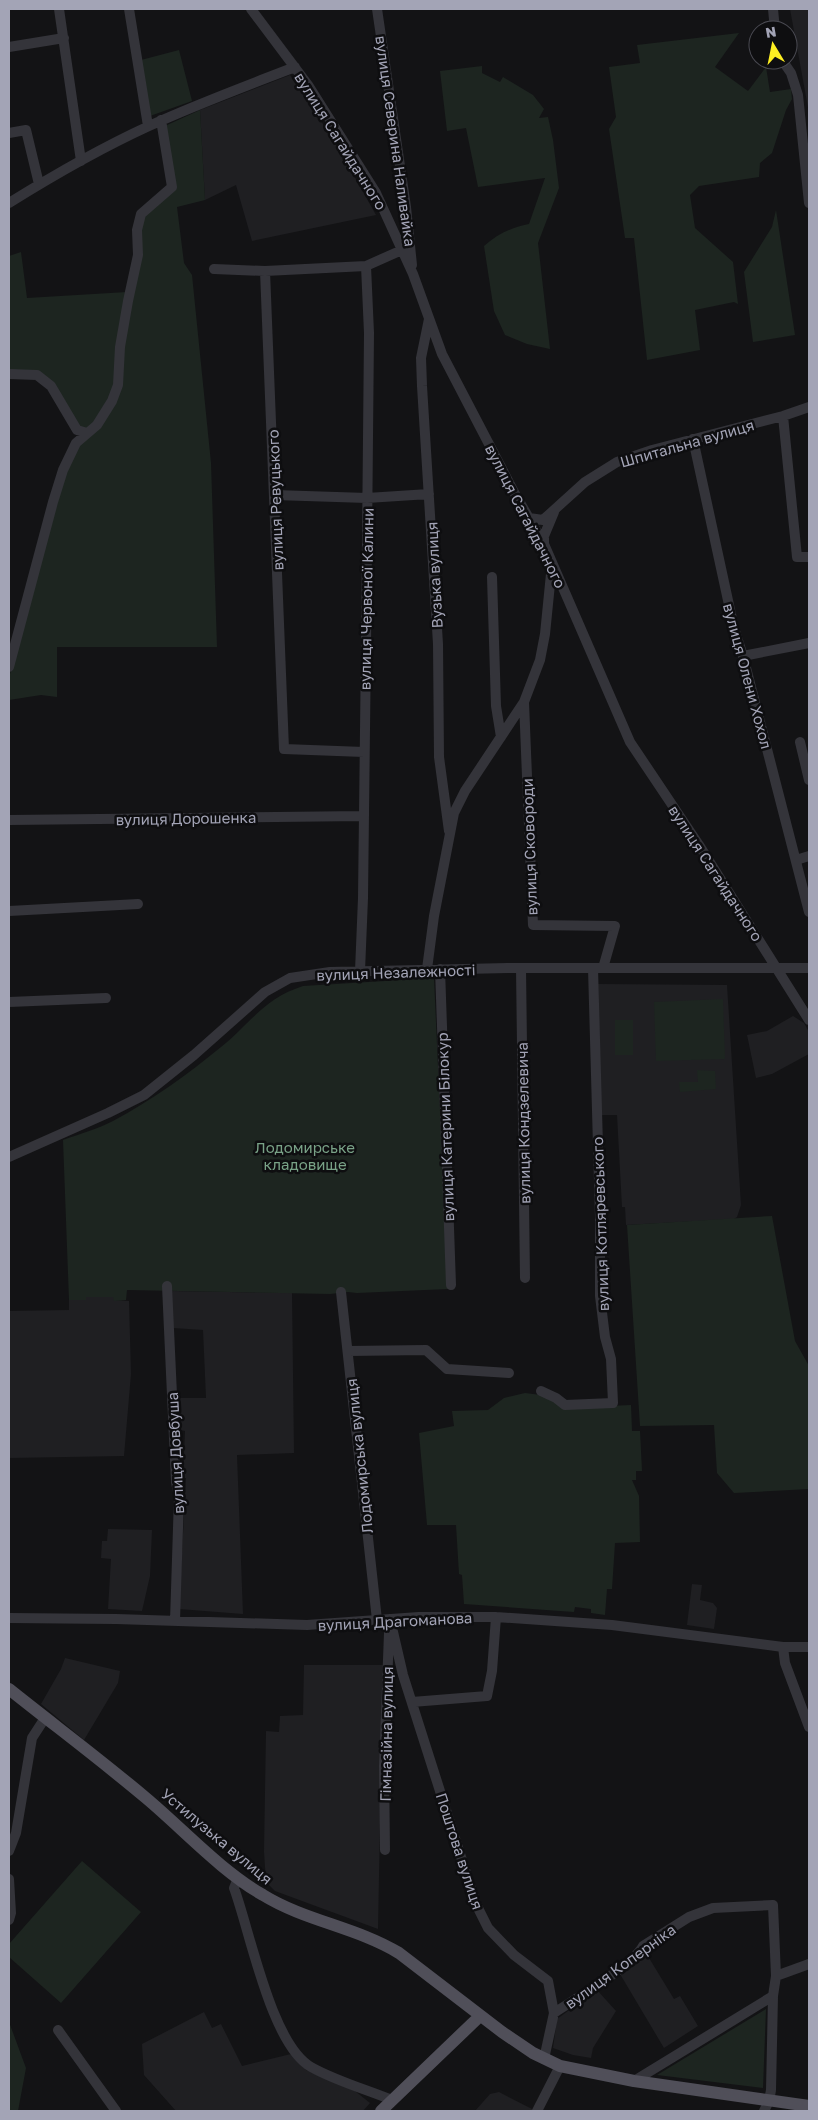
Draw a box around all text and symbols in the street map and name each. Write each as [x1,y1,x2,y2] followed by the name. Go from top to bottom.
[748,20,798,70] north arrow
[764,22,777,41] text: N
[372,34,420,248] street label: вулиця Северина Наливайка
[291,69,391,213] street label: вулиця Сагайдачного
[618,415,756,471] street label: Шпитальна вулиця
[264,429,286,571] street label: вулиця Ревуцького
[482,441,570,591] street label: вулиця Сагайдачного
[355,508,377,690] street label: вулиця Червоної Калини
[422,521,446,629] street label: Вузька вулиця
[720,601,776,751] street label: вулиця Олени Хохол
[518,778,540,916] street label: вулиця Сковороди
[665,802,767,944] street label: вулиця Сагайдачного
[115,808,257,828] street label: вулиця Дорошенка
[316,960,476,984] street label: вулиця Незалежності
[433,1032,457,1222] street label: вулиця Катерини Білокур
[513,1042,533,1204] street label: вулиця Кондзелевича
[588,1136,612,1312] street label: вулиця Котляревського
[255,1138,355,1173] park label: Лодомирське кладовище
[342,1378,376,1534] street label: Лодомирська вулиця
[163,1392,187,1514] street label: вулиця Довбуша
[317,1608,473,1634] street label: вулиця Драгоманова
[376,1666,396,1802] street label: Гімназійна вулиця
[158,1784,276,1888] street label: Устилузька вулиця
[433,1790,487,1912] street label: Поштова вулиця
[561,1920,679,2012] street label: вулиця Коперніка

